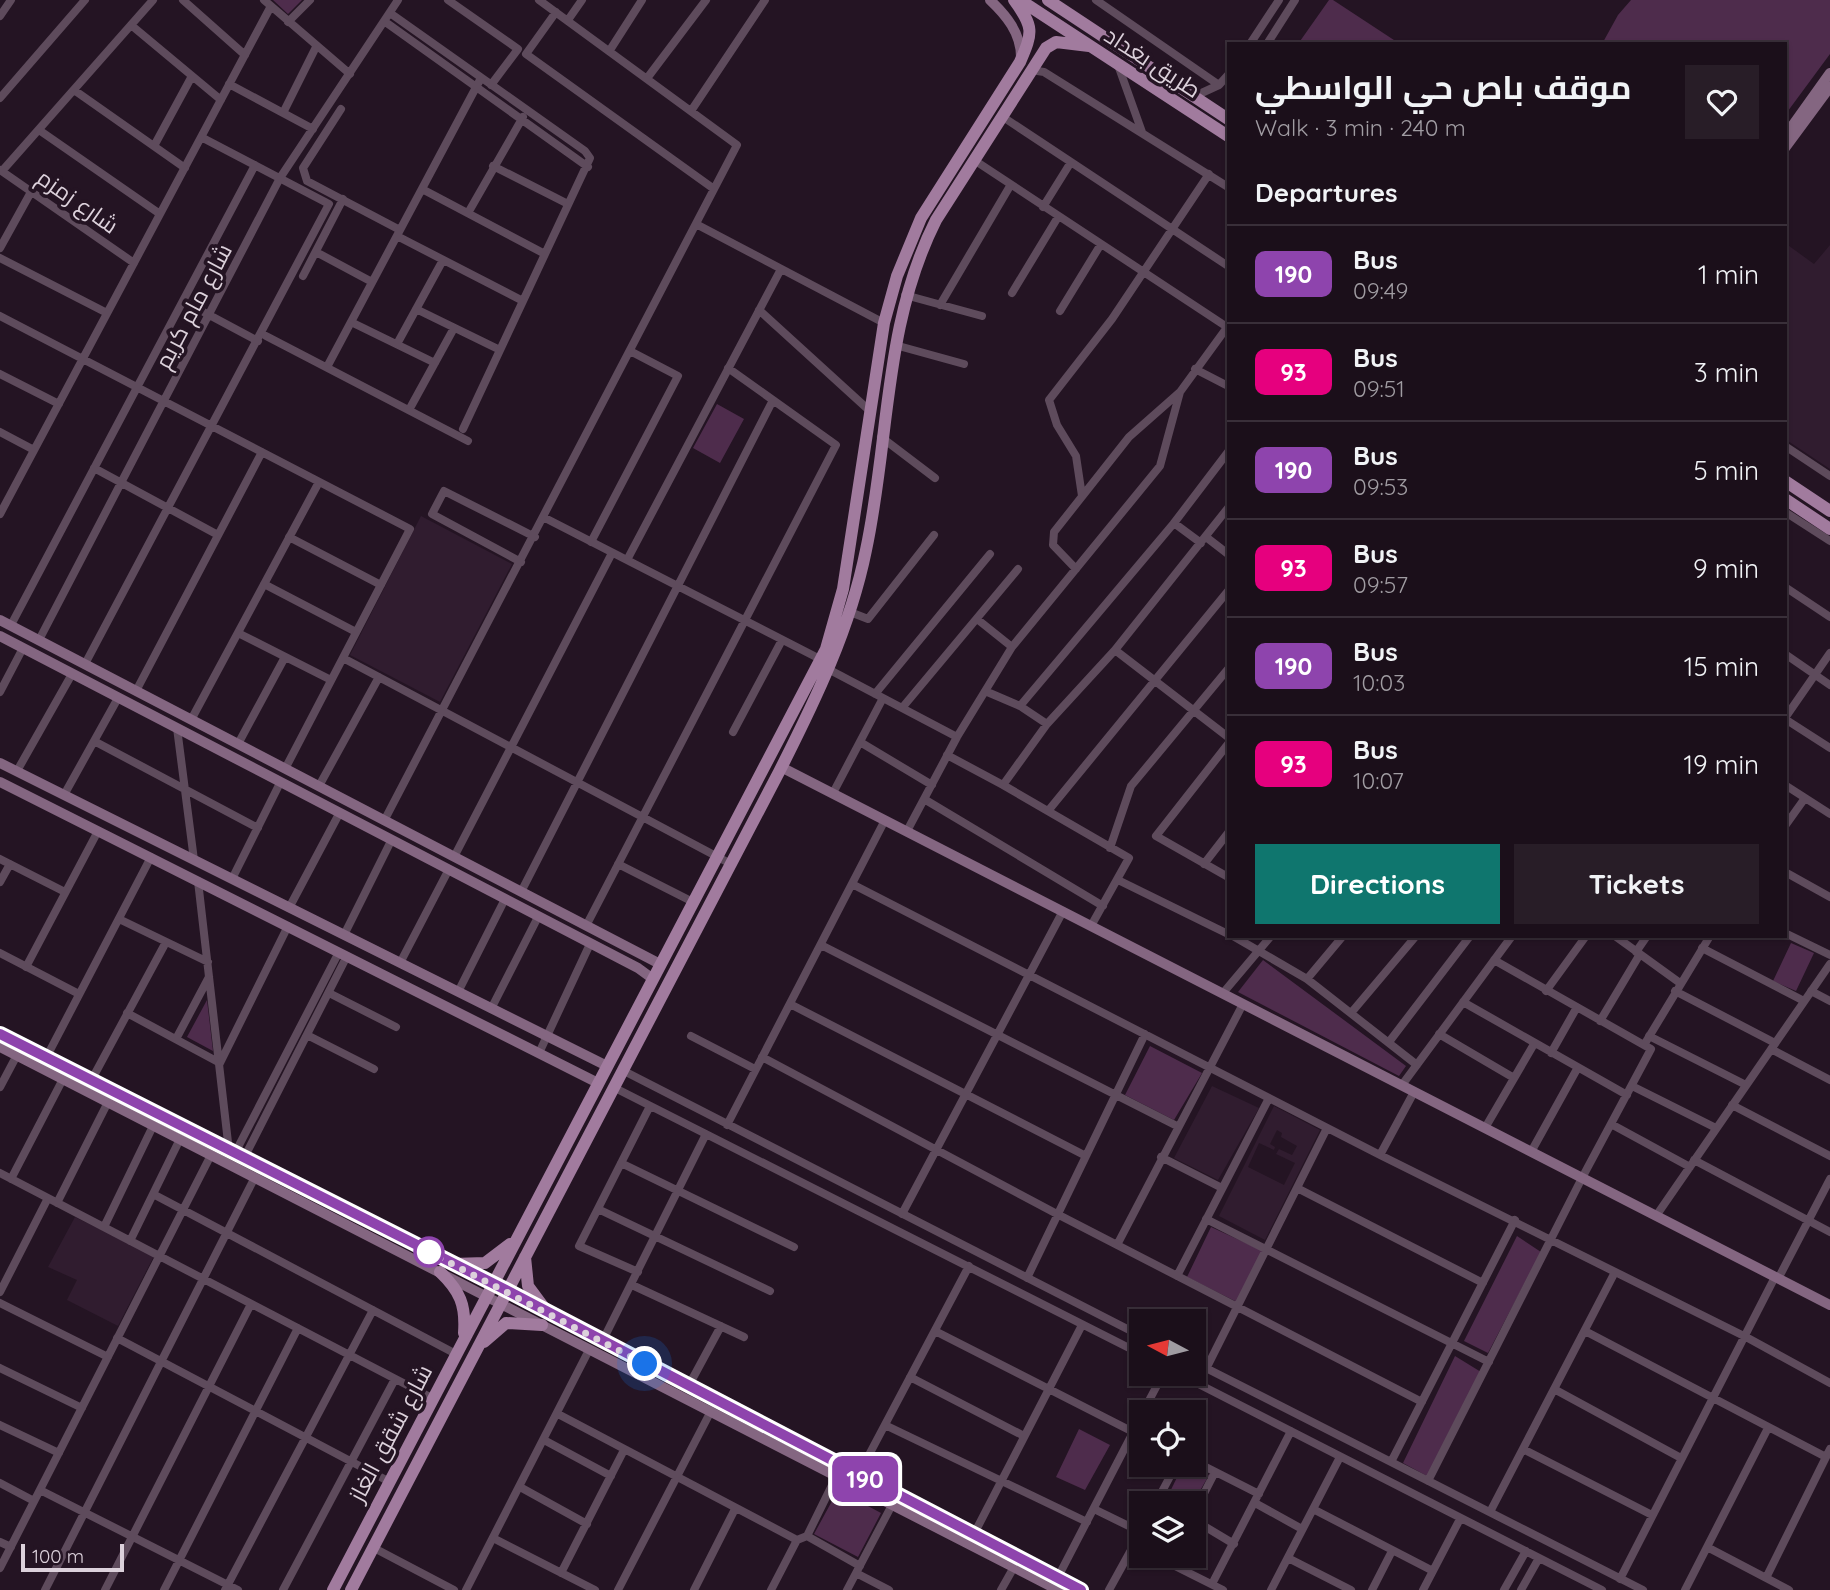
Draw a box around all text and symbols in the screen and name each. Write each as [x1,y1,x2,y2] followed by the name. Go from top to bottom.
[1099,20,1207,104] street label: طريق بغداد
[1685,65,1759,139] button: heart
[1255,66,1632,107] text: موقف باص حي الواسطي
[1255,113,1466,142] text: Walk · 3 min · 240 m
[30,162,124,241] street label: شارع زمزم
[1255,176,1398,209] text: Departures
[148,238,240,374] street label: شارع مام كريم
[1353,243,1398,276] text: Bus
[1698,258,1759,291] text: 1 min
[1275,259,1312,289] text: 190
[1353,276,1408,305] text: 09:49
[1353,341,1398,374] text: Bus
[1694,356,1759,389] text: 3 min
[1280,357,1307,387] text: 93
[1353,374,1405,403] text: 09:51
[1353,439,1398,472] text: Bus
[1693,454,1759,487] text: 5 min
[1275,455,1312,485] text: 190
[1353,472,1408,501] text: 09:53
[1353,537,1398,570] text: Bus
[1693,552,1759,585] text: 9 min
[1280,553,1307,583] text: 93
[1353,570,1408,599] text: 09:57
[1353,635,1398,668] text: Bus
[1684,650,1759,683] text: 15 min
[1275,651,1312,681] text: 190
[1353,668,1405,697] text: 10:03
[1353,733,1398,766] text: Bus
[1683,748,1759,781] text: 19 min
[1280,749,1307,779] text: 93
[1353,766,1404,795] text: 10:07
[1255,844,1500,924] button: Directions
[1514,844,1759,924] button: Tickets
[414,1237,444,1267] unlabelled marker
[1129,1309,1206,1386] north arrow
[1129,1309,1206,1568] map controls
[627,1346,662,1381] your location
[341,1359,440,1509] street label: شارع شقق الغاز
[1129,1400,1206,1477] button: locate
[825,1456,905,1502] line badge: 190
[846,1464,884,1494] text: 190
[1129,1491,1206,1568] button: layers
[21,1541,124,1573] scale bar
[32,1544,84,1568] text: 100 m

